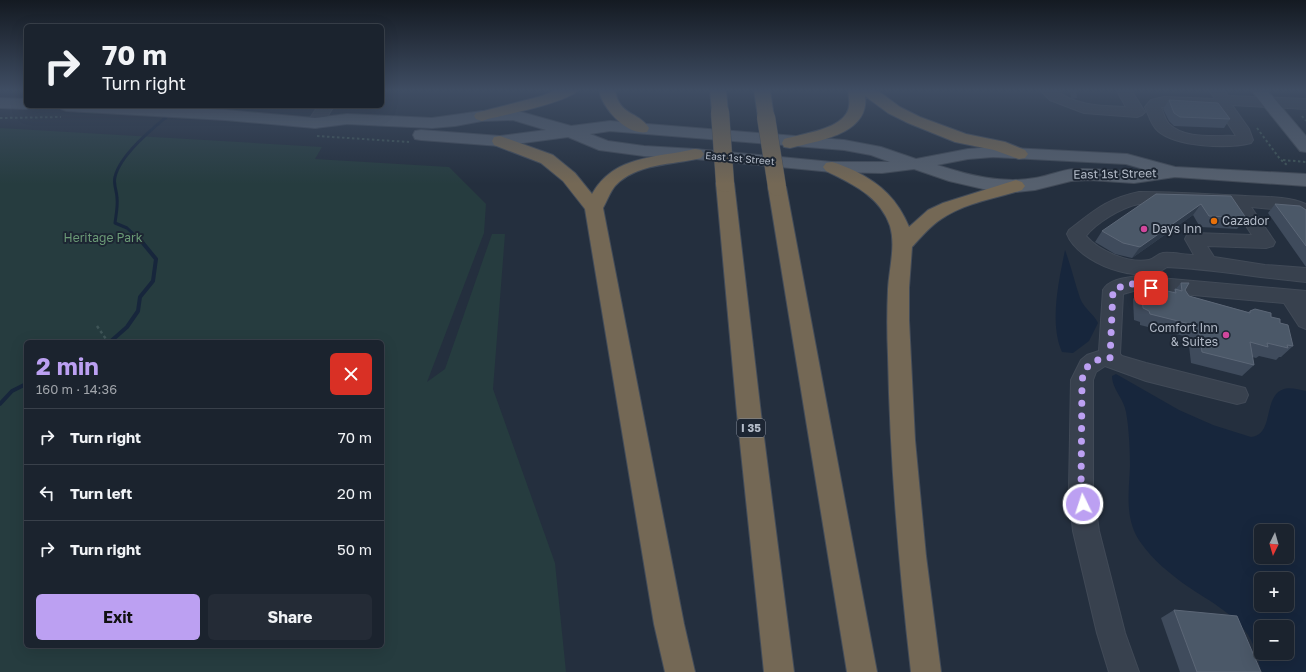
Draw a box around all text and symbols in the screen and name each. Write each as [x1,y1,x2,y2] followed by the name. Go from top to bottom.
[102,38,167,71] text: 70 m
[36,40,88,92] icon: right
[102,72,186,94] text: Turn right
[705,149,775,167] street label: East 1st Street
[1073,165,1157,182] street label: East 1st Street
[1222,213,1269,228] place label: Cazador
[1209,216,1219,226] marker: Cazador
[1152,221,1202,236] place label: Days Inn
[1139,224,1149,234] marker: Days Inn
[64,230,143,245] park label: Heritage Park
[1134,271,1168,305] pin
[1140,277,1162,299] icon: arrive
[1149,320,1218,349] place label: Comfort Inn & Suites
[1221,330,1231,340] marker: Comfort Inn & Suites
[36,351,99,380] text: 2 min
[330,353,372,395] button: close
[36,381,117,397] text: 160 m · 14:36
[737,419,765,437] road number: I 35
[36,426,58,448] icon: right
[70,428,141,446] text: Turn right
[338,428,372,446] text: 70 m
[36,482,58,504] icon: left
[1062,483,1104,525] position arrow
[70,484,132,502] text: Turn left
[337,484,372,502] text: 20 m
[1254,524,1294,564] north arrow
[1254,524,1294,660] map controls
[36,538,58,560] icon: right
[70,540,141,558] text: Turn right
[337,540,372,558] text: 50 m
[1254,572,1294,612] button: +
[36,594,200,640] button: Exit
[208,594,372,640] button: Share
[1254,620,1294,660] button: −

